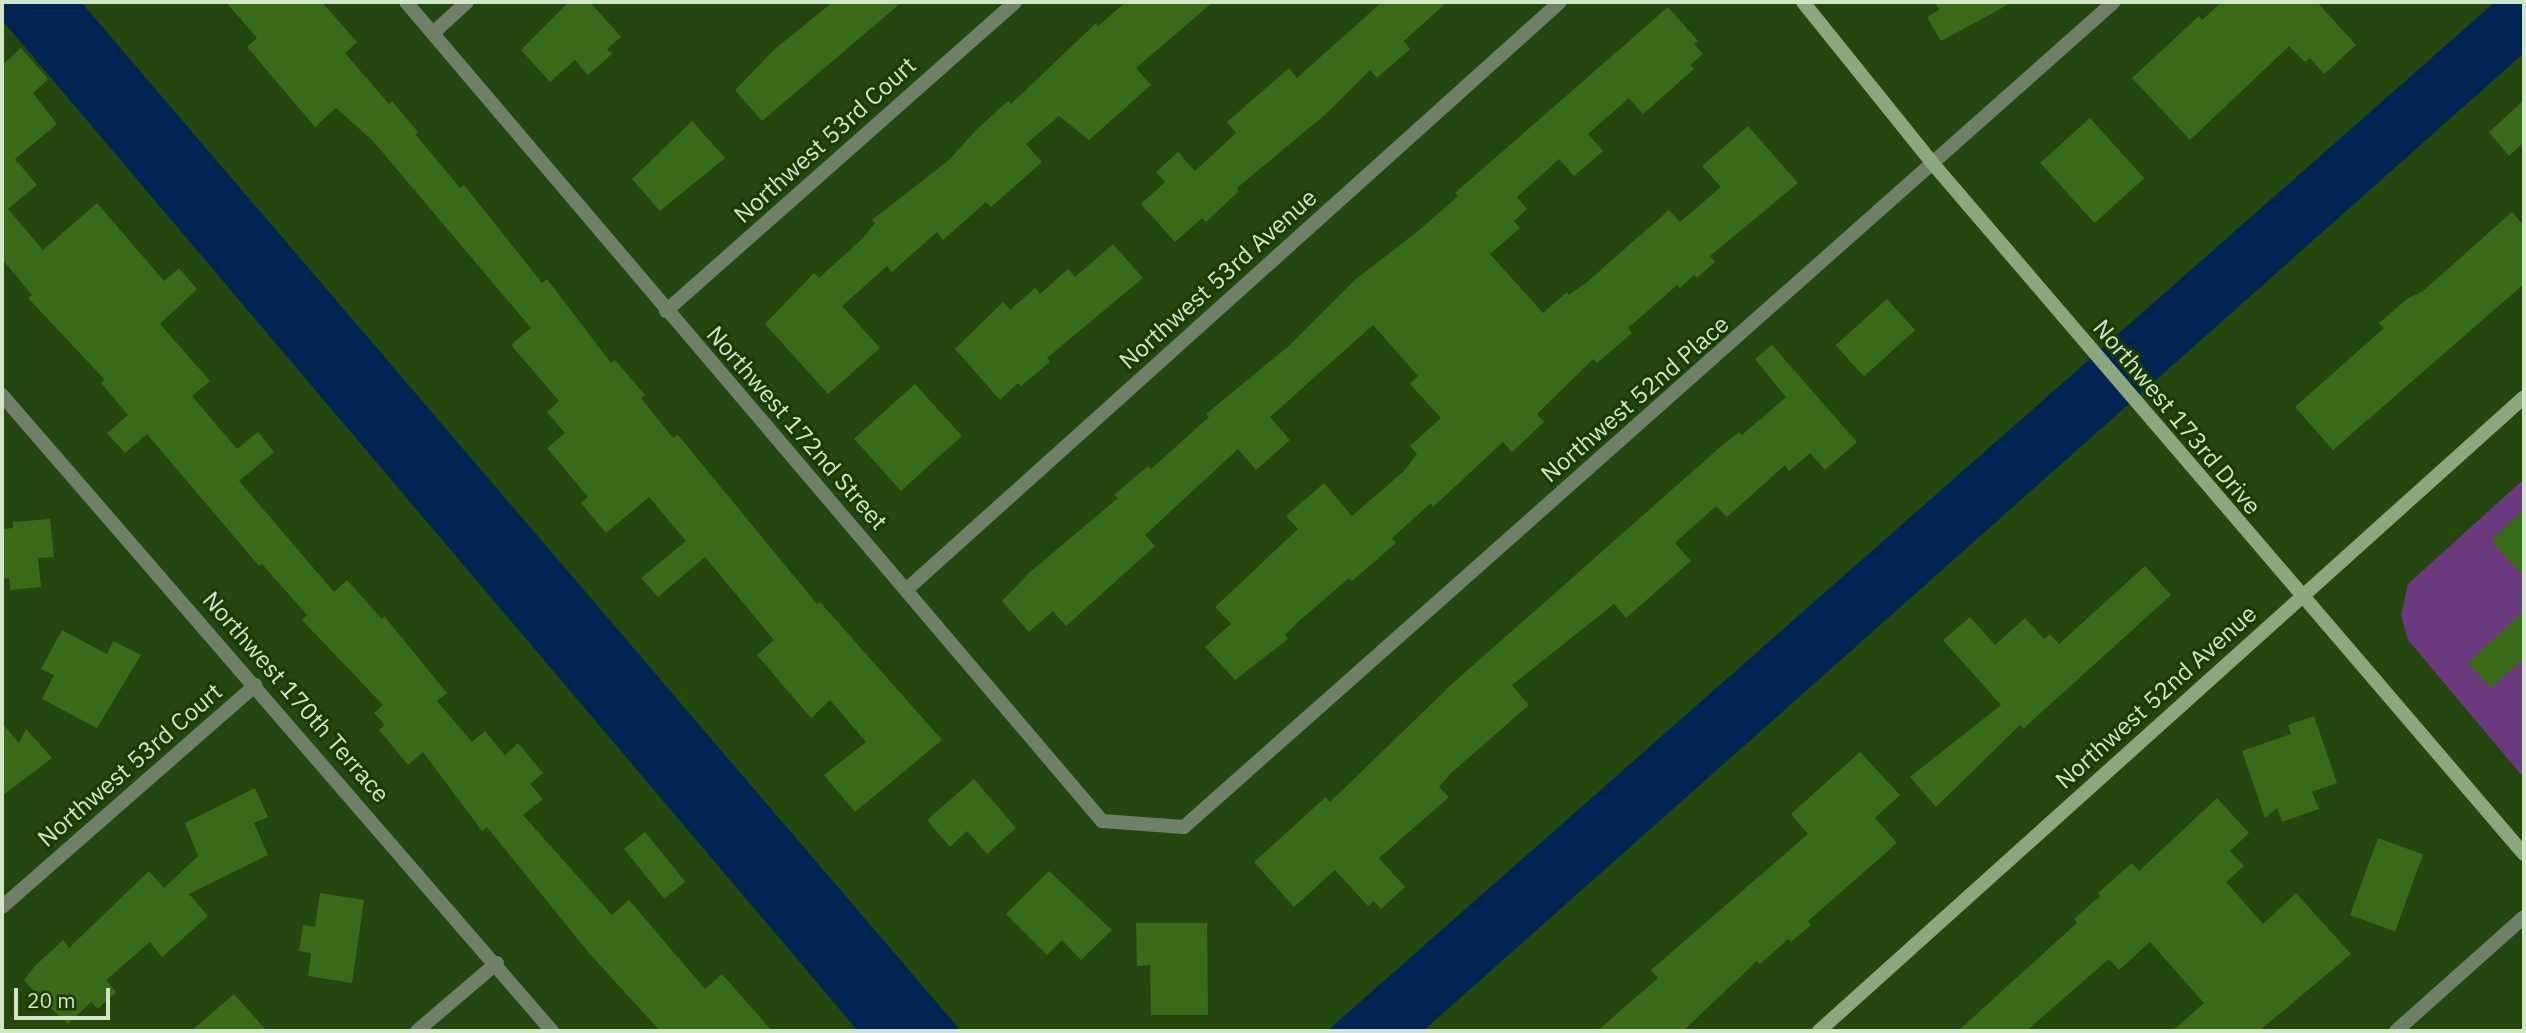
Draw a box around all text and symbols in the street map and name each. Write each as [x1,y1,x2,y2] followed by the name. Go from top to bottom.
[728,51,922,229] street label: Northwest 53rd Court
[1113,183,1323,375] street label: Northwest 53rd Avenue
[1535,310,1735,488] street label: Northwest 52nd Place
[2087,314,2267,520] street label: Northwest 173rd Drive
[701,320,893,536] street label: Northwest 172nd Street
[197,586,395,808] street label: Northwest 170th Terrace
[2050,599,2262,795] street label: Northwest 52nd Avenue
[32,677,228,853] street label: Northwest 53rd Court
[18,974,114,1018] scale bar
[27,986,76,1014] text: 20 m

